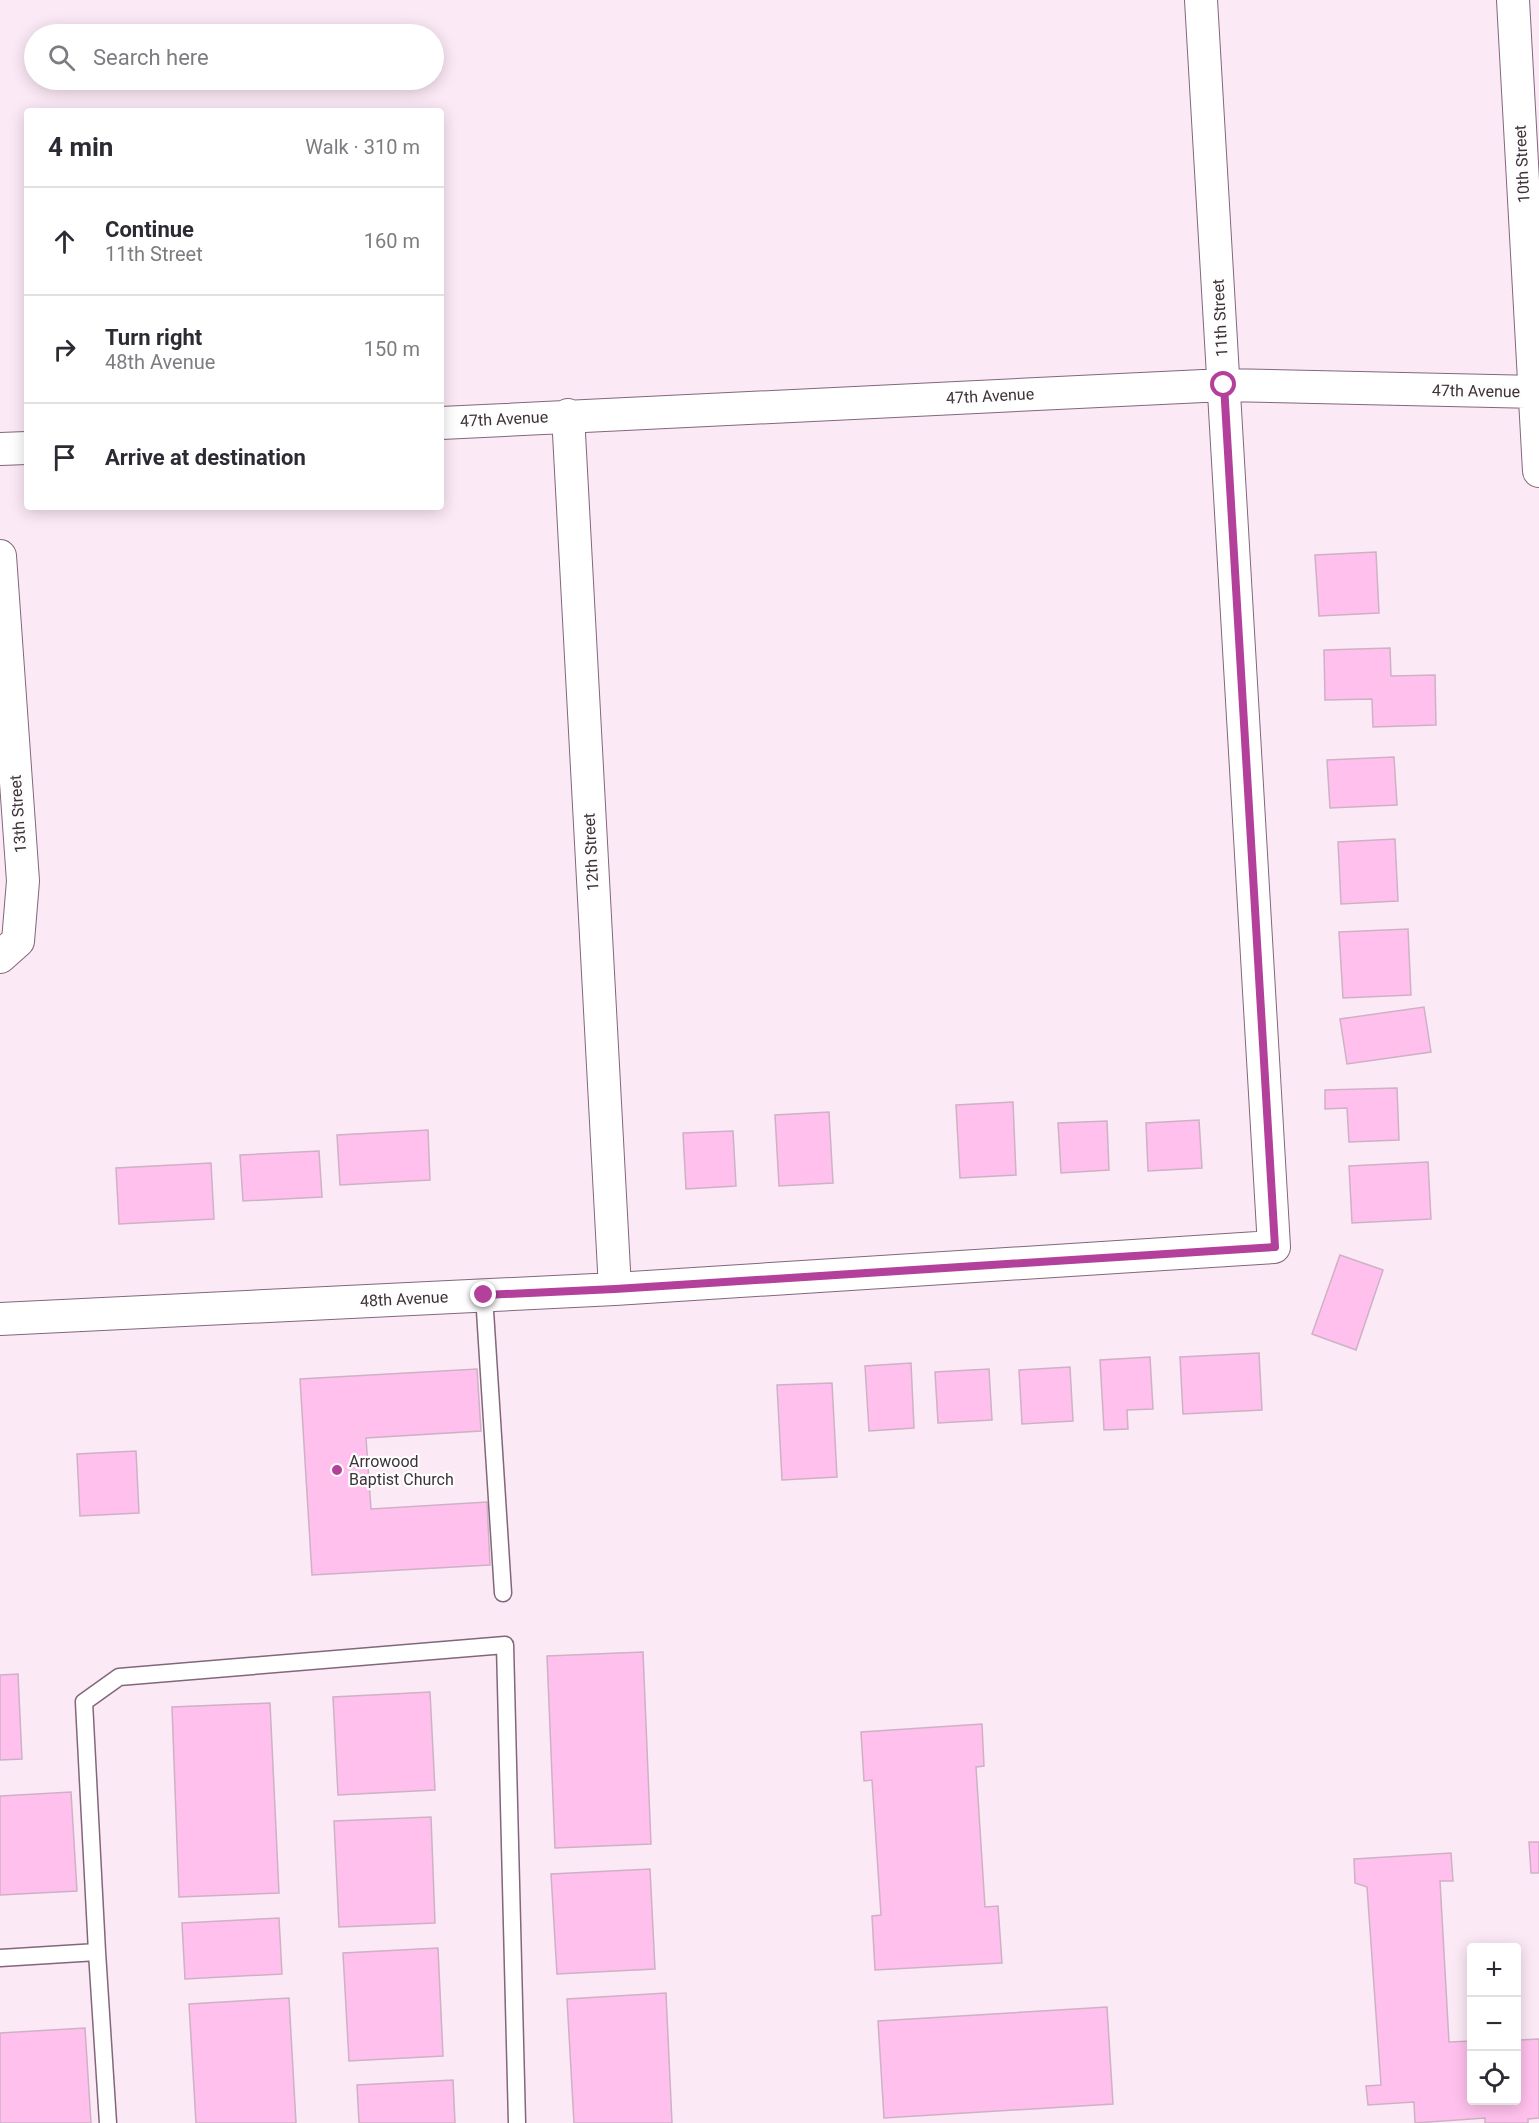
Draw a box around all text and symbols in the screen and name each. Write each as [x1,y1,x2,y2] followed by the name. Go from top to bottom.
[24,24,444,90] search box
[45,41,78,74] icon: search
[93,45,209,70] text: Search here
[1510,124,1534,204] street label: 10th Street
[48,132,113,162] text: 4 min
[305,135,420,159] text: Walk · 310 m
[105,217,194,242] text: Continue
[48,225,81,258] icon: ahead
[364,229,420,253] text: 160 m
[105,242,203,266] text: 11th Street
[1208,278,1232,358] street label: 11th Street
[105,325,202,350] text: Turn right
[48,333,81,366] icon: right
[364,337,420,361] text: 150 m
[105,350,215,374] text: 48th Avenue
[1210,371,1236,397] route start
[1432,381,1520,401] street label: 47th Avenue
[945,384,1035,408] street label: 47th Avenue
[459,407,549,431] street label: 47th Avenue
[48,441,81,474] icon: arrive
[105,445,306,470] text: Arrive at destination
[6,774,30,854] street label: 13th Street
[579,812,603,892] street label: 12th Street
[470,1281,496,1307] route end
[359,1287,449,1311] street label: 48th Avenue
[349,1452,454,1489] place label: Arrowood Baptist Church
[330,1463,344,1477] marker: Arrowood Baptist Church
[1467,1943,1521,2105] map controls
[1467,1943,1521,1997] button: +
[1467,1997,1521,2051] button: −
[1467,2051,1521,2105] button: locate

